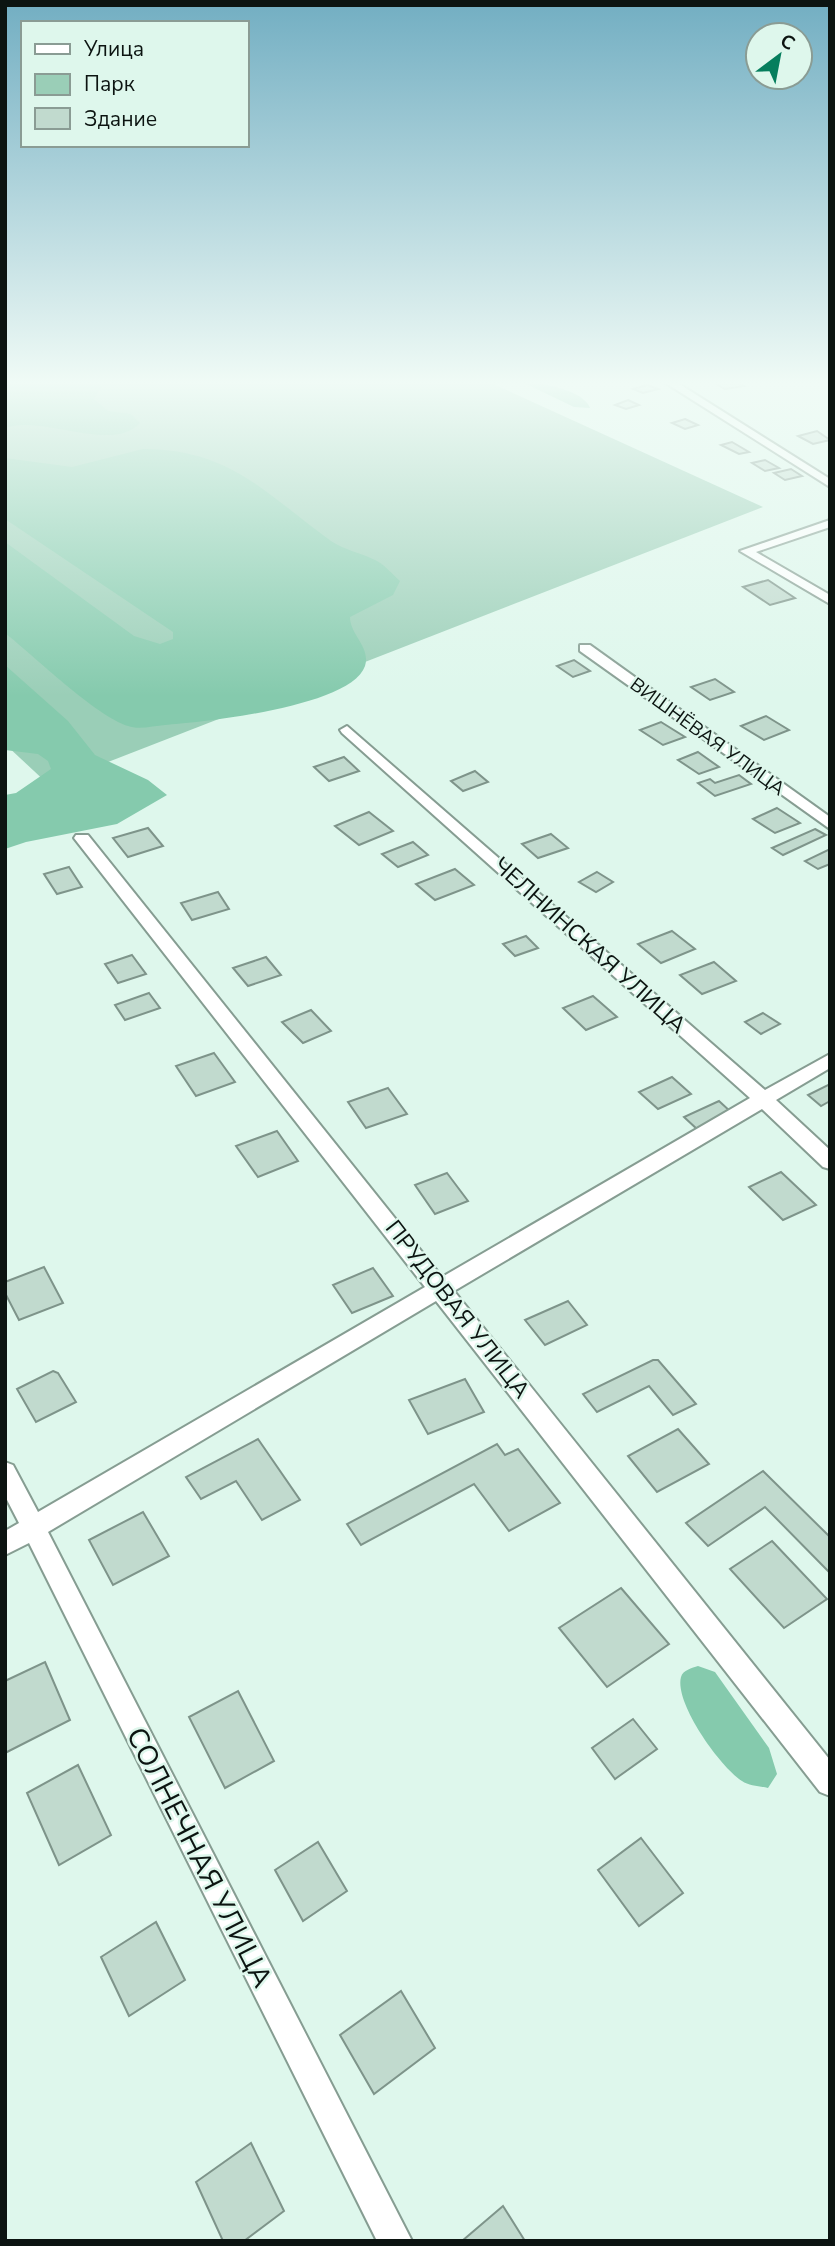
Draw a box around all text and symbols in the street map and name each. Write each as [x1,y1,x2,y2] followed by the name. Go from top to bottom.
[21,21,248,147] legend
[744,21,814,91] north arrow
[775,28,800,57] text: С
[83,35,144,63] text: Улица
[84,70,136,98] text: Парк
[84,105,157,133] text: Здание
[625,672,790,802] street label: ВИШНЁВАЯ УЛИЦА
[486,850,693,1041] street label: ЧЕЛНИНСКАЯ УЛИЦА
[378,1214,537,1405] street label: ПРУДОВАЯ УЛИЦА
[117,1721,281,1994] street label: СОЛНЕЧНАЯ УЛИЦА

